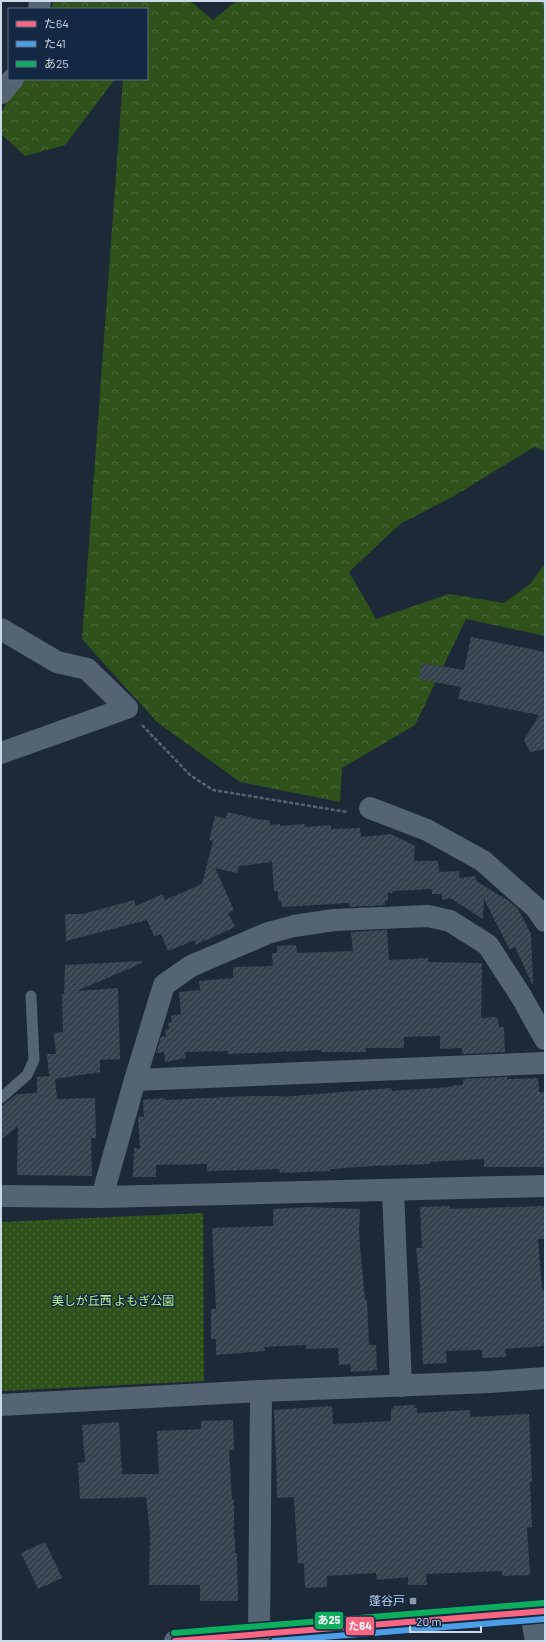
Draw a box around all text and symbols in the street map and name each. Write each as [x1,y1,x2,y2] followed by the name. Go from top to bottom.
[8,8,148,80] legend
[44,16,69,30] text: た64
[44,36,66,50] text: た41
[44,56,69,70] text: あ25
[52,1293,174,1307] park label: 美しが丘西 よもぎ公園
[369,1593,405,1607] place label: 蓬谷戸
[408,1596,418,1606] marker: 蓬谷戸
[410,1608,481,1634] scale bar
[314,1611,344,1630] line badge: あ25
[317,1613,341,1626] text: あ25
[416,1614,442,1628] text: 20 m
[345,1616,375,1636] line badge: た64
[348,1619,372,1632] text: た64

